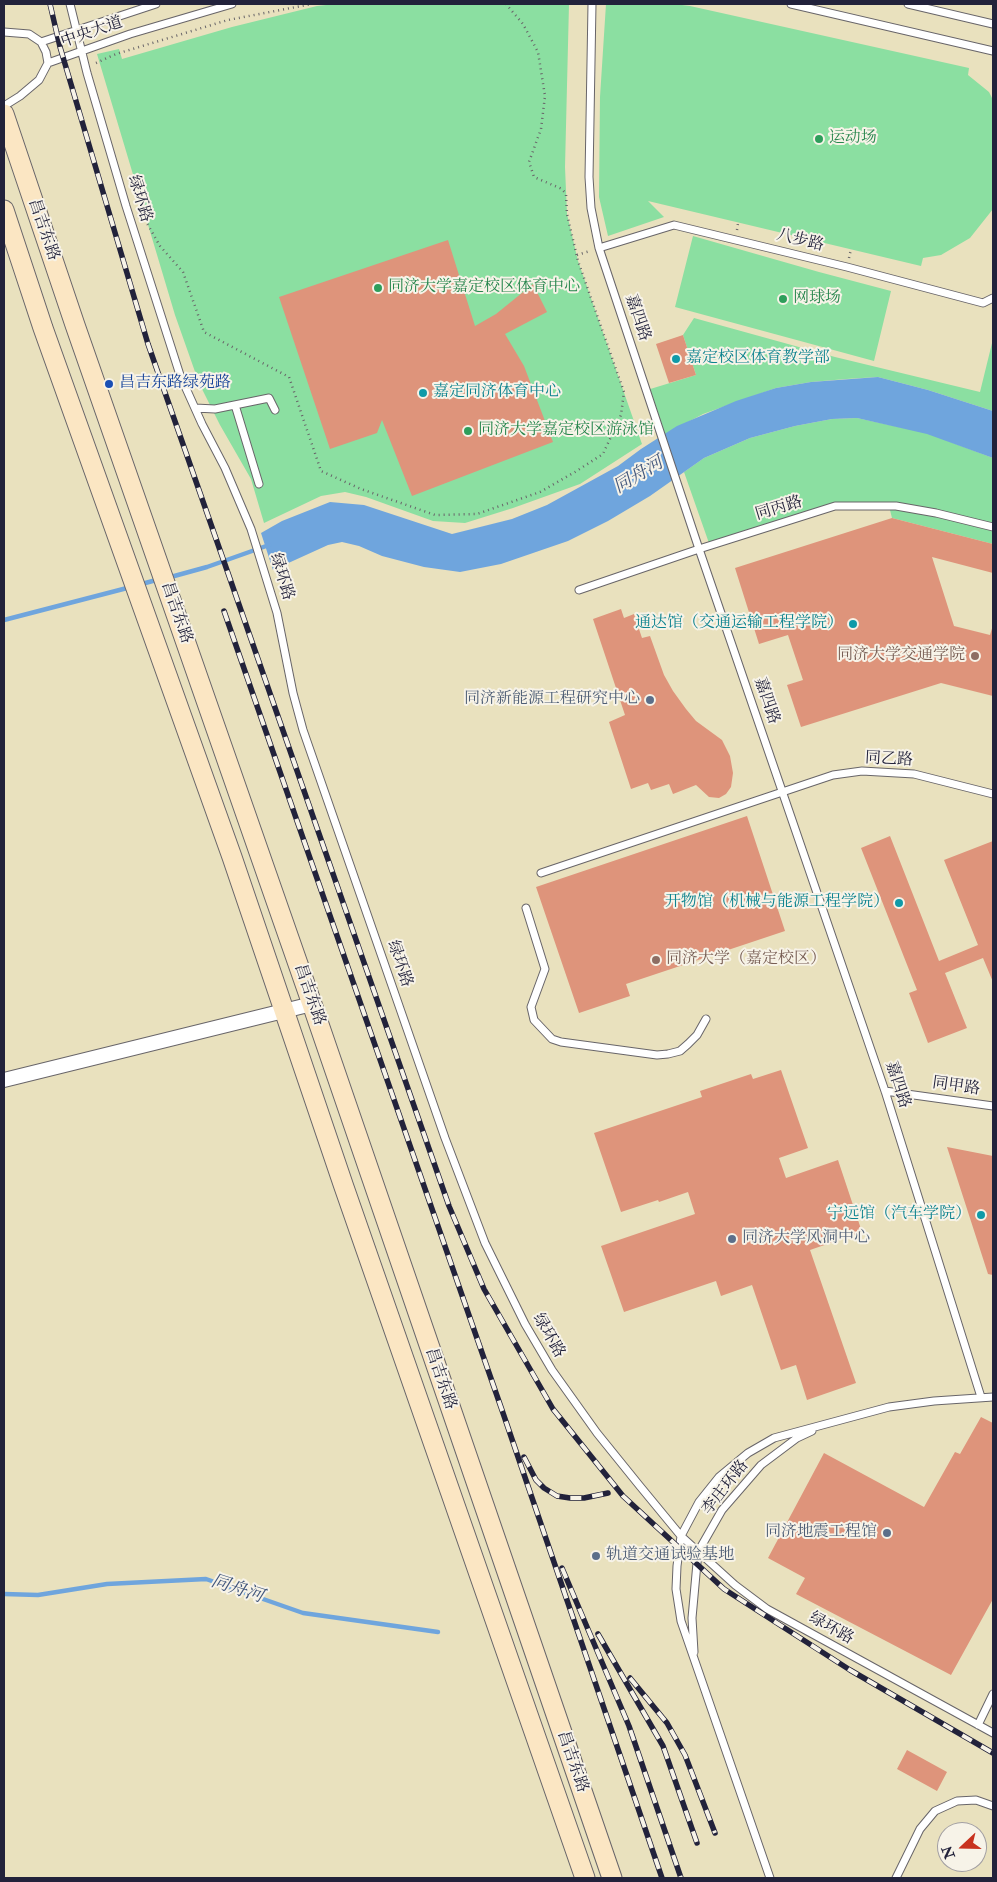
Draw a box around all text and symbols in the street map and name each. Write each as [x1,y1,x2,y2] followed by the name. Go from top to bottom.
[59,14,125,52] street label: 中央大道
[829,129,877,149] place label: 运动场
[813,133,825,145] marker: 运动场
[123,173,155,225] street label: 绿环路
[24,197,62,263] street label: 昌吉东路
[774,226,826,256] street label: 八步路
[388,278,580,298] place label: 同济大学嘉定校区体育中心
[372,282,384,294] marker: 同济大学嘉定校区体育中心
[793,289,841,309] place label: 网球场
[620,292,654,344] street label: 嘉四路
[777,293,789,305] marker: 网球场
[686,349,830,369] place label: 嘉定校区体育教学部
[670,353,682,365] marker: 嘉定校区体育教学部
[119,374,231,394] place label: 昌吉东路绿苑路
[103,378,115,390] marker: 昌吉东路绿苑路
[433,383,561,403] place label: 嘉定同济体育中心
[417,387,429,399] marker: 嘉定同济体育中心
[478,421,654,441] place label: 同济大学嘉定校区游泳馆
[462,425,474,437] marker: 同济大学嘉定校区游泳馆
[610,453,668,499] water label: 同舟河
[753,493,805,525] street label: 同丙路
[265,551,297,603] street label: 绿环路
[157,580,195,646] street label: 昌吉东路
[635,614,843,634] place label: 通达馆（交通运输工程学院）
[847,618,859,630] marker: 通达馆（交通运输工程学院）
[837,646,965,666] place label: 同济大学交通学院
[969,650,981,662] marker: 同济大学交通学院
[749,675,783,727] street label: 嘉四路
[464,690,640,710] place label: 同济新能源工程研究中心
[644,694,656,706] marker: 同济新能源工程研究中心
[865,749,913,771] street label: 同乙路
[665,893,889,913] place label: 开物馆（机械与能源工程学院）
[893,897,905,909] marker: 开物馆（机械与能源工程学院）
[382,938,416,990] street label: 绿环路
[666,950,826,970] place label: 同济大学（嘉定校区）
[650,954,662,966] marker: 同济大学（嘉定校区）
[290,962,328,1028] street label: 昌吉东路
[880,1059,914,1111] street label: 嘉四路
[931,1074,981,1100] street label: 同甲路
[827,1205,971,1225] place label: 宁远馆（汽车学院）
[975,1209,987,1221] marker: 宁远馆（汽车学院）
[742,1229,870,1249] place label: 同济大学风洞中心
[726,1233,738,1245] marker: 同济大学风洞中心
[528,1310,568,1362] street label: 绿环路
[421,1346,459,1412] street label: 昌吉东路
[699,1457,753,1519] street label: 李庄环路
[765,1523,877,1543] place label: 同济地震工程馆
[881,1527,893,1539] marker: 同济地震工程馆
[606,1546,734,1566] place label: 轨道交通试验基地
[590,1550,602,1562] marker: 轨道交通试验基地
[208,1571,266,1609] water label: 同舟河
[805,1609,857,1649] street label: 绿环路
[553,1729,591,1795] street label: 昌吉东路
[937,1822,987,1872] north arrow
[938,1843,959,1861] text: N

